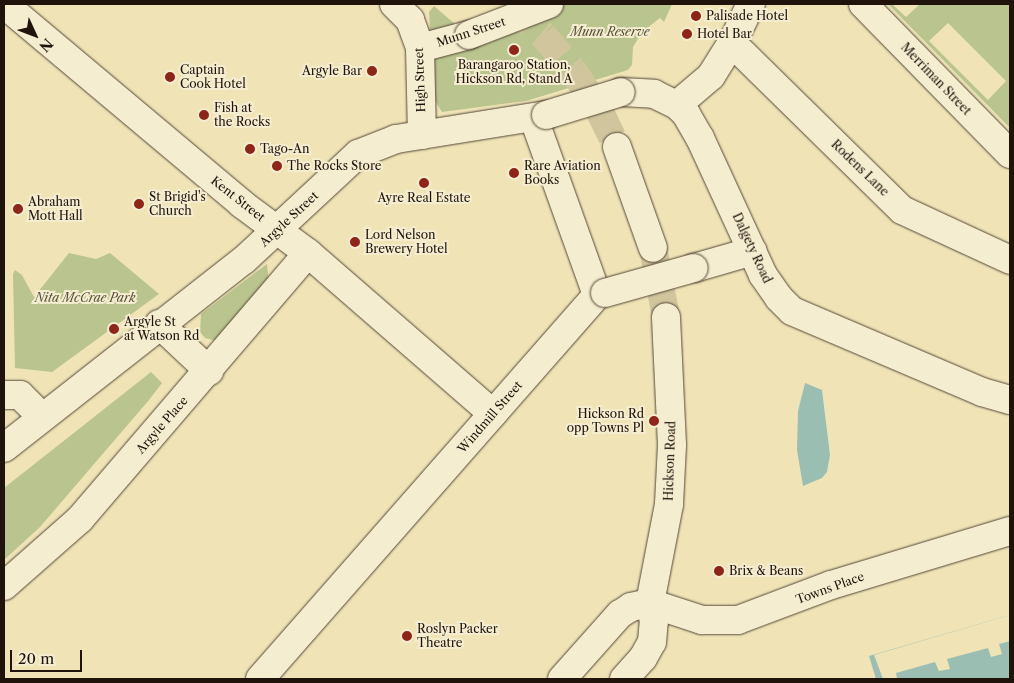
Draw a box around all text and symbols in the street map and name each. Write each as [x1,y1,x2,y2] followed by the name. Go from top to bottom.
[706,9,788,23] place label: Palisade Hotel
[10,10,60,60] north arrow
[690,10,702,22] marker: Palisade Hotel
[435,14,507,50] street label: Munn Street
[571,25,649,39] park label: Munn Reserve
[697,27,752,41] place label: Hotel Bar
[681,28,693,40] marker: Hotel Bar
[35,35,57,56] text: N
[898,40,974,118] street label: Merriman Street
[508,44,520,56] marker: Barangaroo Station, Hickson Rd, Stand A
[412,47,428,113] street label: High Street
[455,58,573,86] place label: Barangaroo Station, Hickson Rd, Stand A
[180,63,246,91] place label: Captain Cook Hotel
[302,64,362,78] place label: Argyle Bar
[366,65,378,77] marker: Argyle Bar
[164,71,176,83] marker: Captain Cook Hotel
[214,101,270,129] place label: Fish at the Rocks
[198,109,210,121] marker: Fish at the Rocks
[828,137,892,199] street label: Rodens Lane
[260,142,309,156] place label: Tago-An
[244,143,256,155] marker: Tago-An
[287,159,382,173] place label: The Rocks Store
[524,159,601,187] place label: Rare Aviation Books
[271,160,283,172] marker: The Rocks Store
[508,167,520,179] marker: Rare Aviation Books
[208,173,268,225] street label: Kent Street
[418,177,430,189] marker: Ayre Real Estate
[257,188,321,250] street label: Argyle Street
[149,190,206,218] place label: St Brigid's Church
[377,191,471,205] place label: Ayre Real Estate
[28,195,83,223] place label: Abraham Mott Hall
[133,198,145,210] marker: St Brigid's Church
[12,203,24,215] marker: Abraham Mott Hall
[729,210,775,286] street label: Dalgety Road
[365,228,448,256] place label: Lord Nelson Brewery Hotel
[349,236,361,248] marker: Lord Nelson Brewery Hotel
[35,291,135,305] park label: Nita McCrae Park
[124,315,200,343] place label: Argyle St at Watson Rd
[108,323,120,335] marker: Argyle St at Watson Rd
[455,378,525,456] street label: Windmill Street
[133,393,191,457] street label: Argyle Place
[566,407,644,435] place label: Hickson Rd opp Towns Pl
[648,415,660,427] marker: Hickson Rd opp Towns Pl
[661,421,679,501] street label: Hickson Road
[729,564,803,578] place label: Brix & Beans
[713,565,725,577] marker: Brix & Beans
[794,569,866,607] street label: Towns Place
[417,622,498,650] place label: Roslyn Packer Theatre
[401,630,413,642] marker: Roslyn Packer Theatre
[12,640,85,672] scale bar
[18,649,54,668] text: 20 m

